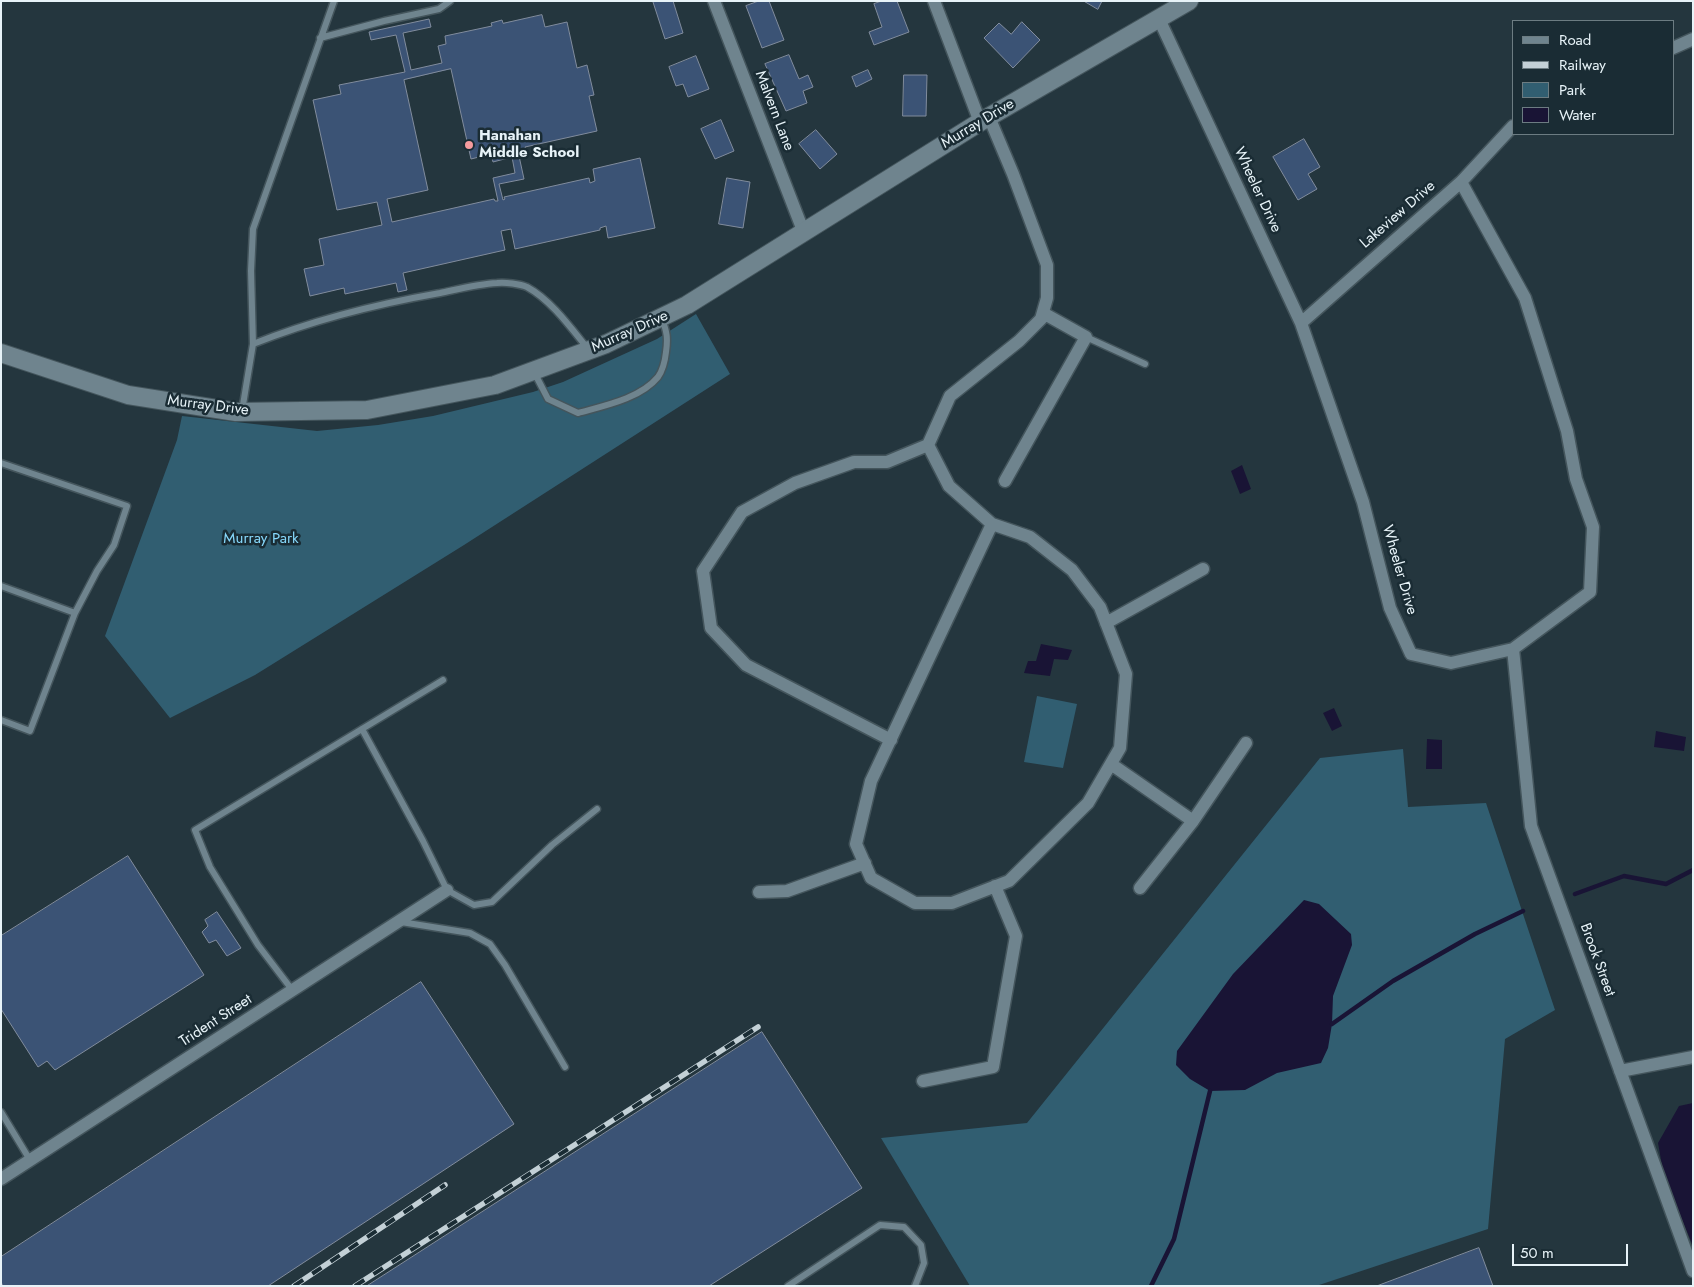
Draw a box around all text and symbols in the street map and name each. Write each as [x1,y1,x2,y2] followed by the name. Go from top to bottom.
[1512,20,1674,135] legend
[1559,29,1591,51] text: Road
[1559,54,1606,76] text: Railway
[751,69,797,153] street label: Malvern Lane
[1559,79,1586,101] text: Park
[938,95,1018,153] street label: Murray Drive
[1559,104,1596,126] text: Water
[479,127,579,162] place label: Hanahan Middle School
[463,139,475,151] marker: Hanahan Middle School
[1229,144,1285,236] street label: Wheeler Drive
[1357,177,1439,253] street label: Lakeview Drive
[589,307,671,357] street label: Murray Drive
[166,392,250,420] street label: Murray Drive
[1378,523,1420,617] street label: Wheeler Drive
[223,530,299,548] park label: Murray Park
[1575,921,1619,999] street label: Brook Street
[176,991,256,1051] street label: Trident Street
[1514,1234,1630,1266] scale bar
[1520,1242,1554,1264] text: 50 m

